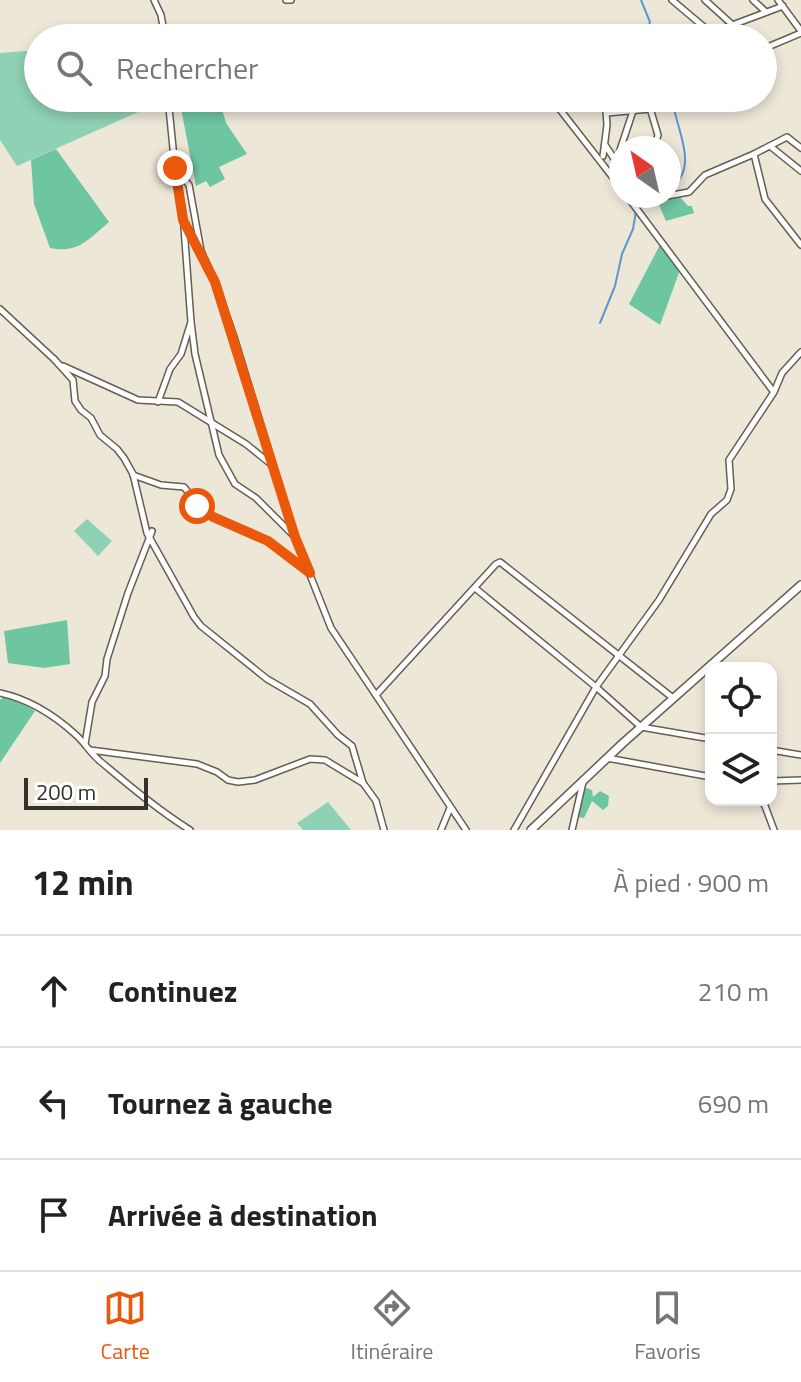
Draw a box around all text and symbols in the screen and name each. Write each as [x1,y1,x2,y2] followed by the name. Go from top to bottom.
[24,24,777,112] search box
[116,45,259,91] text: Rechercher
[52,46,96,90] icon: search
[609,136,681,208] north arrow
[157,150,193,186] route end
[179,488,215,524] route start
[705,662,777,806] map controls
[705,662,777,734] button: locate
[705,734,777,806] button: layers
[24,774,148,810] scale bar
[36,775,96,809] text: 200 m
[32,856,134,908] text: 12 min
[613,863,769,902] text: À pied · 900 m
[108,968,237,1014] text: Continuez
[32,969,76,1013] icon: ahead
[698,972,769,1011] text: 210 m
[108,1080,333,1126] text: Tournez à gauche
[32,1081,76,1125] icon: left
[698,1084,769,1123] text: 690 m
[108,1192,378,1238] text: Arrivée à destination
[32,1193,76,1237] icon: arrive
[100,1286,150,1368] tab: Carte
[351,1286,433,1368] tab: Itinéraire
[634,1286,701,1368] tab: Favoris

